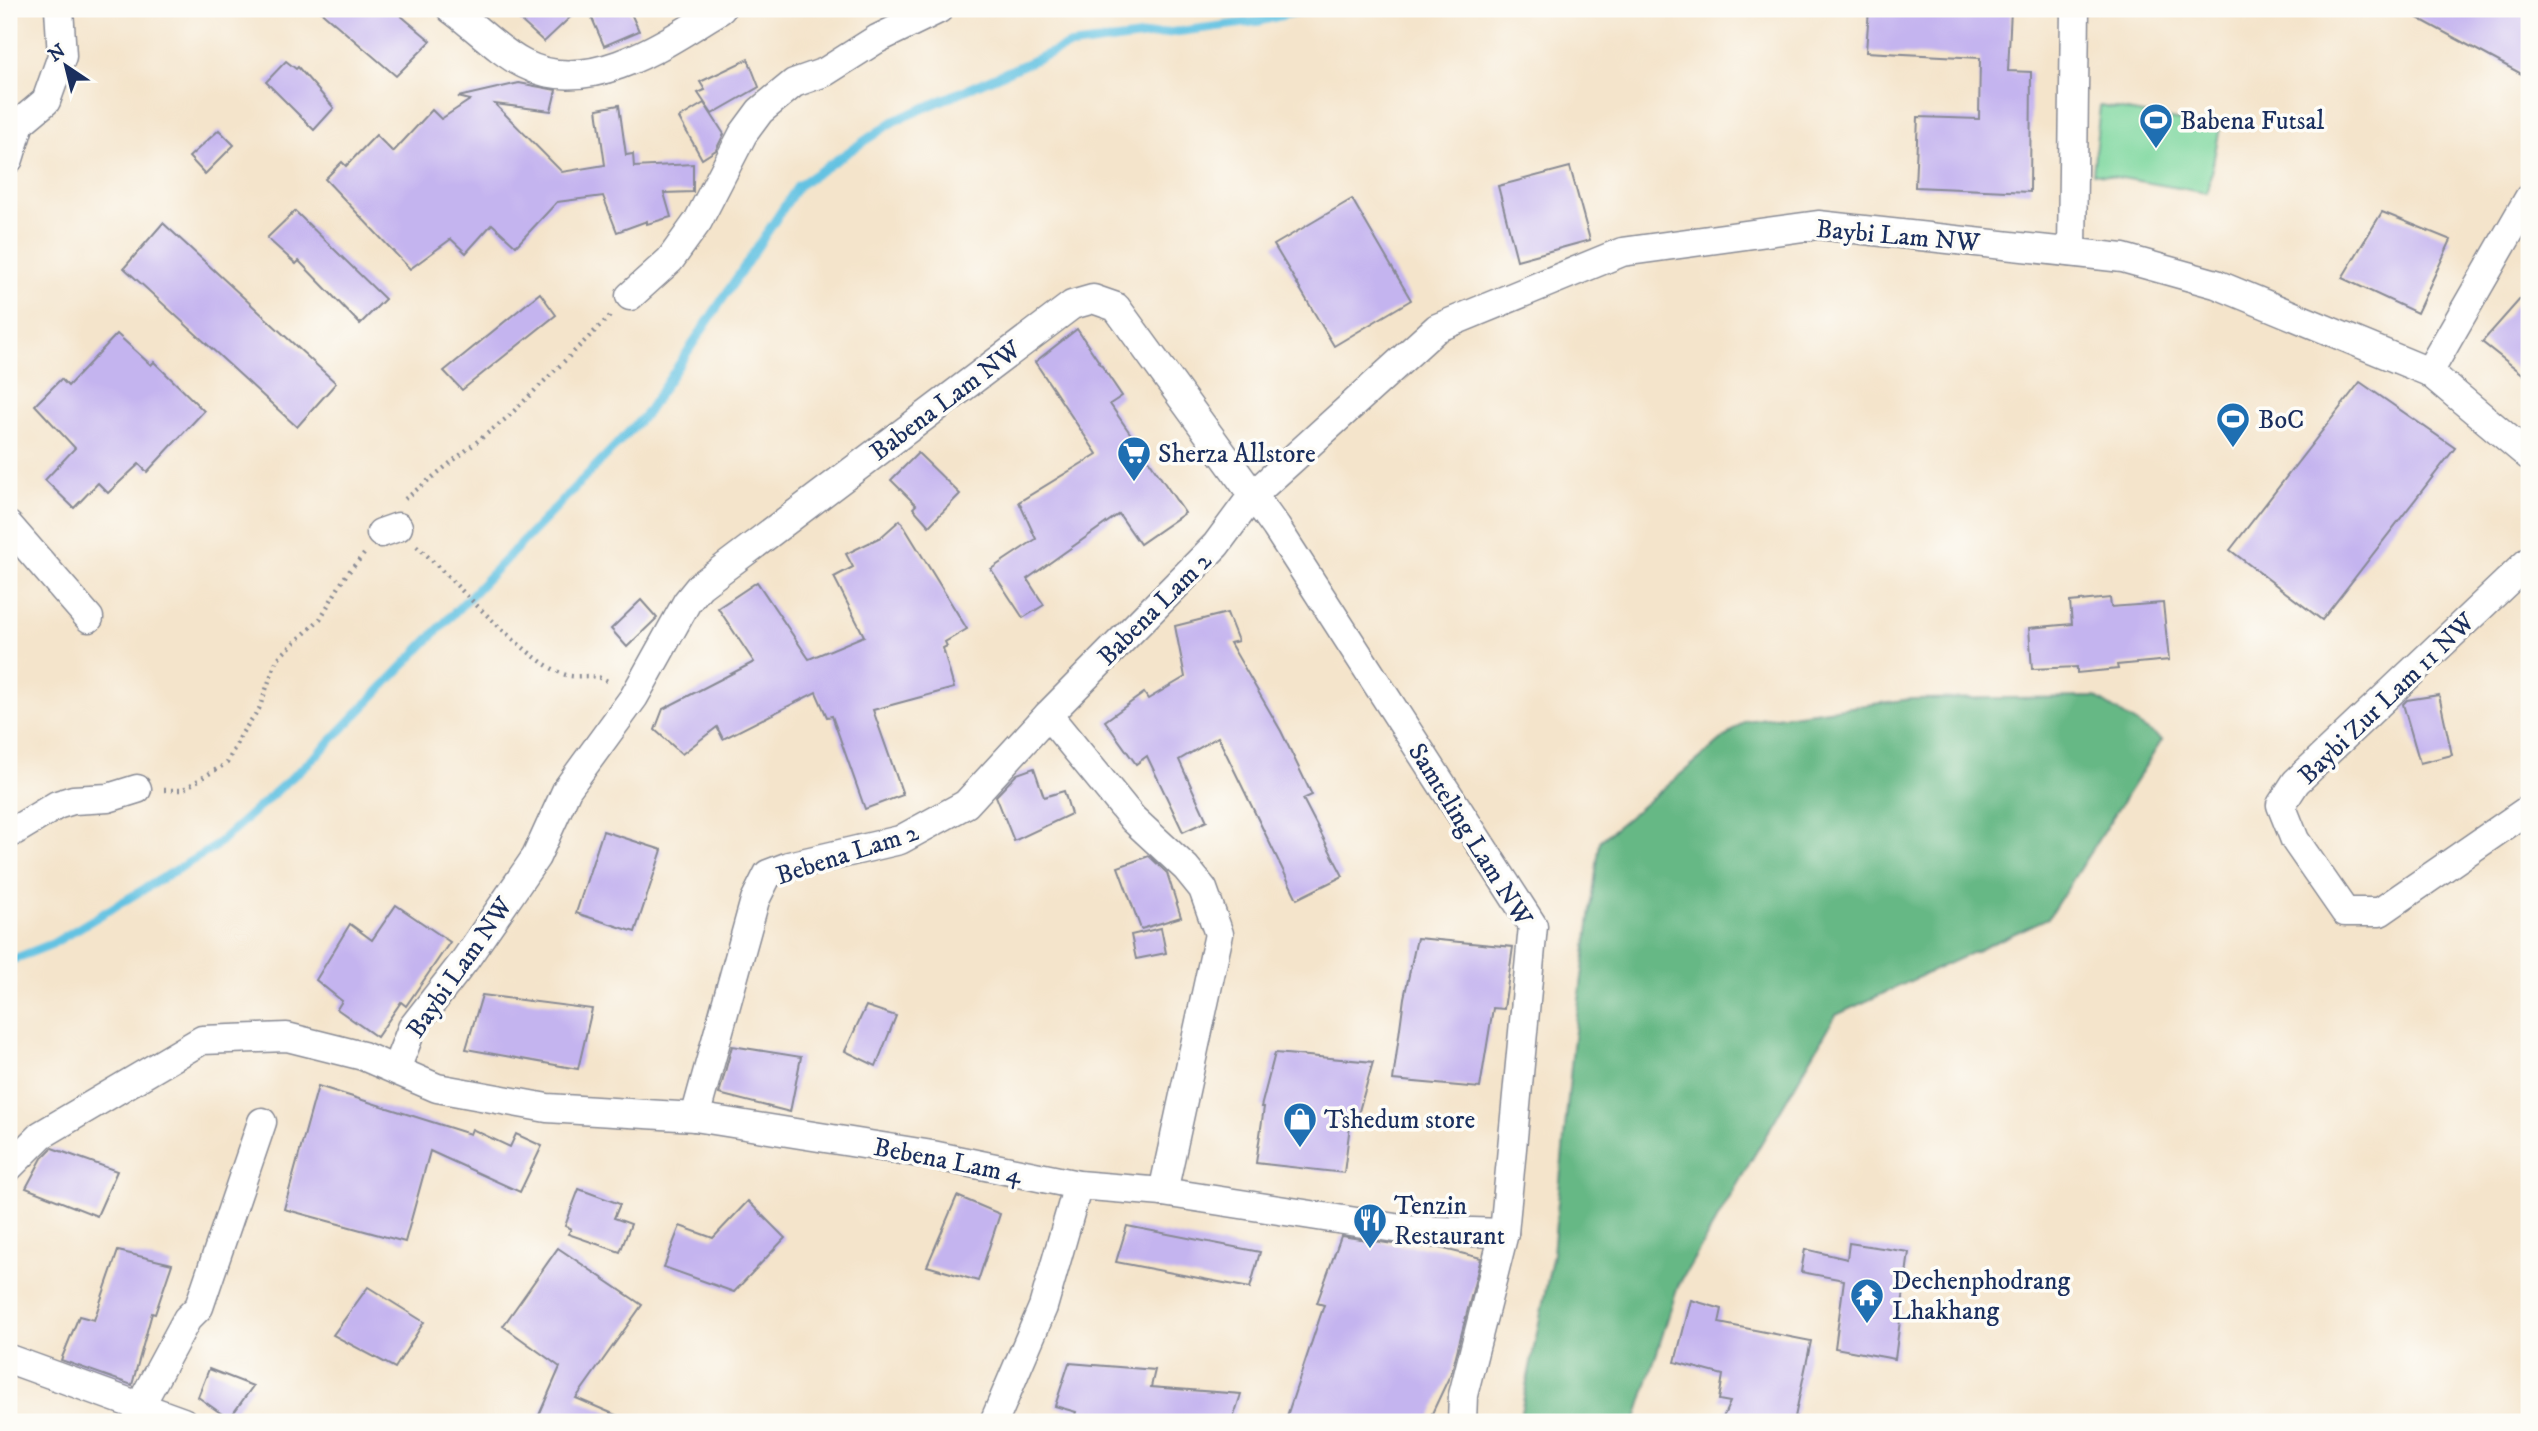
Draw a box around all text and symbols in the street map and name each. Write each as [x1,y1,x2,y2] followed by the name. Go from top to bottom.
[32,32,102,102] north arrow
[44,39,70,67] text: N
[2137,101,2175,150] sports icon: Babena Futsal
[2180,105,2324,138] place label: Babena Futsal
[1815,213,1982,260] street label: Baybi Lam NW
[864,333,1029,469] street label: Babena Lam NW
[2214,400,2252,449] sports icon: BoC
[2258,404,2304,437] place label: BoC
[1115,434,1153,483] supermarket icon: Sherza Allstore
[1158,438,1316,471] place label: Sherza Allstore
[1091,545,1219,673] street label: Babena Lam 2
[2292,605,2483,792] street label: Baybi Zur Lam 11 NW
[1400,737,1540,933] street label: Samteling Lam NW
[772,816,923,893] street label: Bebena Lam 2
[400,890,522,1045] street label: Baybi Lam NW
[1281,1100,1319,1149] shop icon: Tshedum store
[1324,1104,1475,1137] place label: Tshedum store
[871,1131,1026,1192] street label: Bebena Lam 4
[1394,1190,1505,1253] place label: Tenzin Restaurant
[1351,1201,1389,1250] restaurant icon: Tenzin Restaurant
[1892,1265,2071,1328] place label: Dechenphodrang Lhakhang
[1848,1276,1886,1325] temple icon: Dechenphodrang Lhakhang

